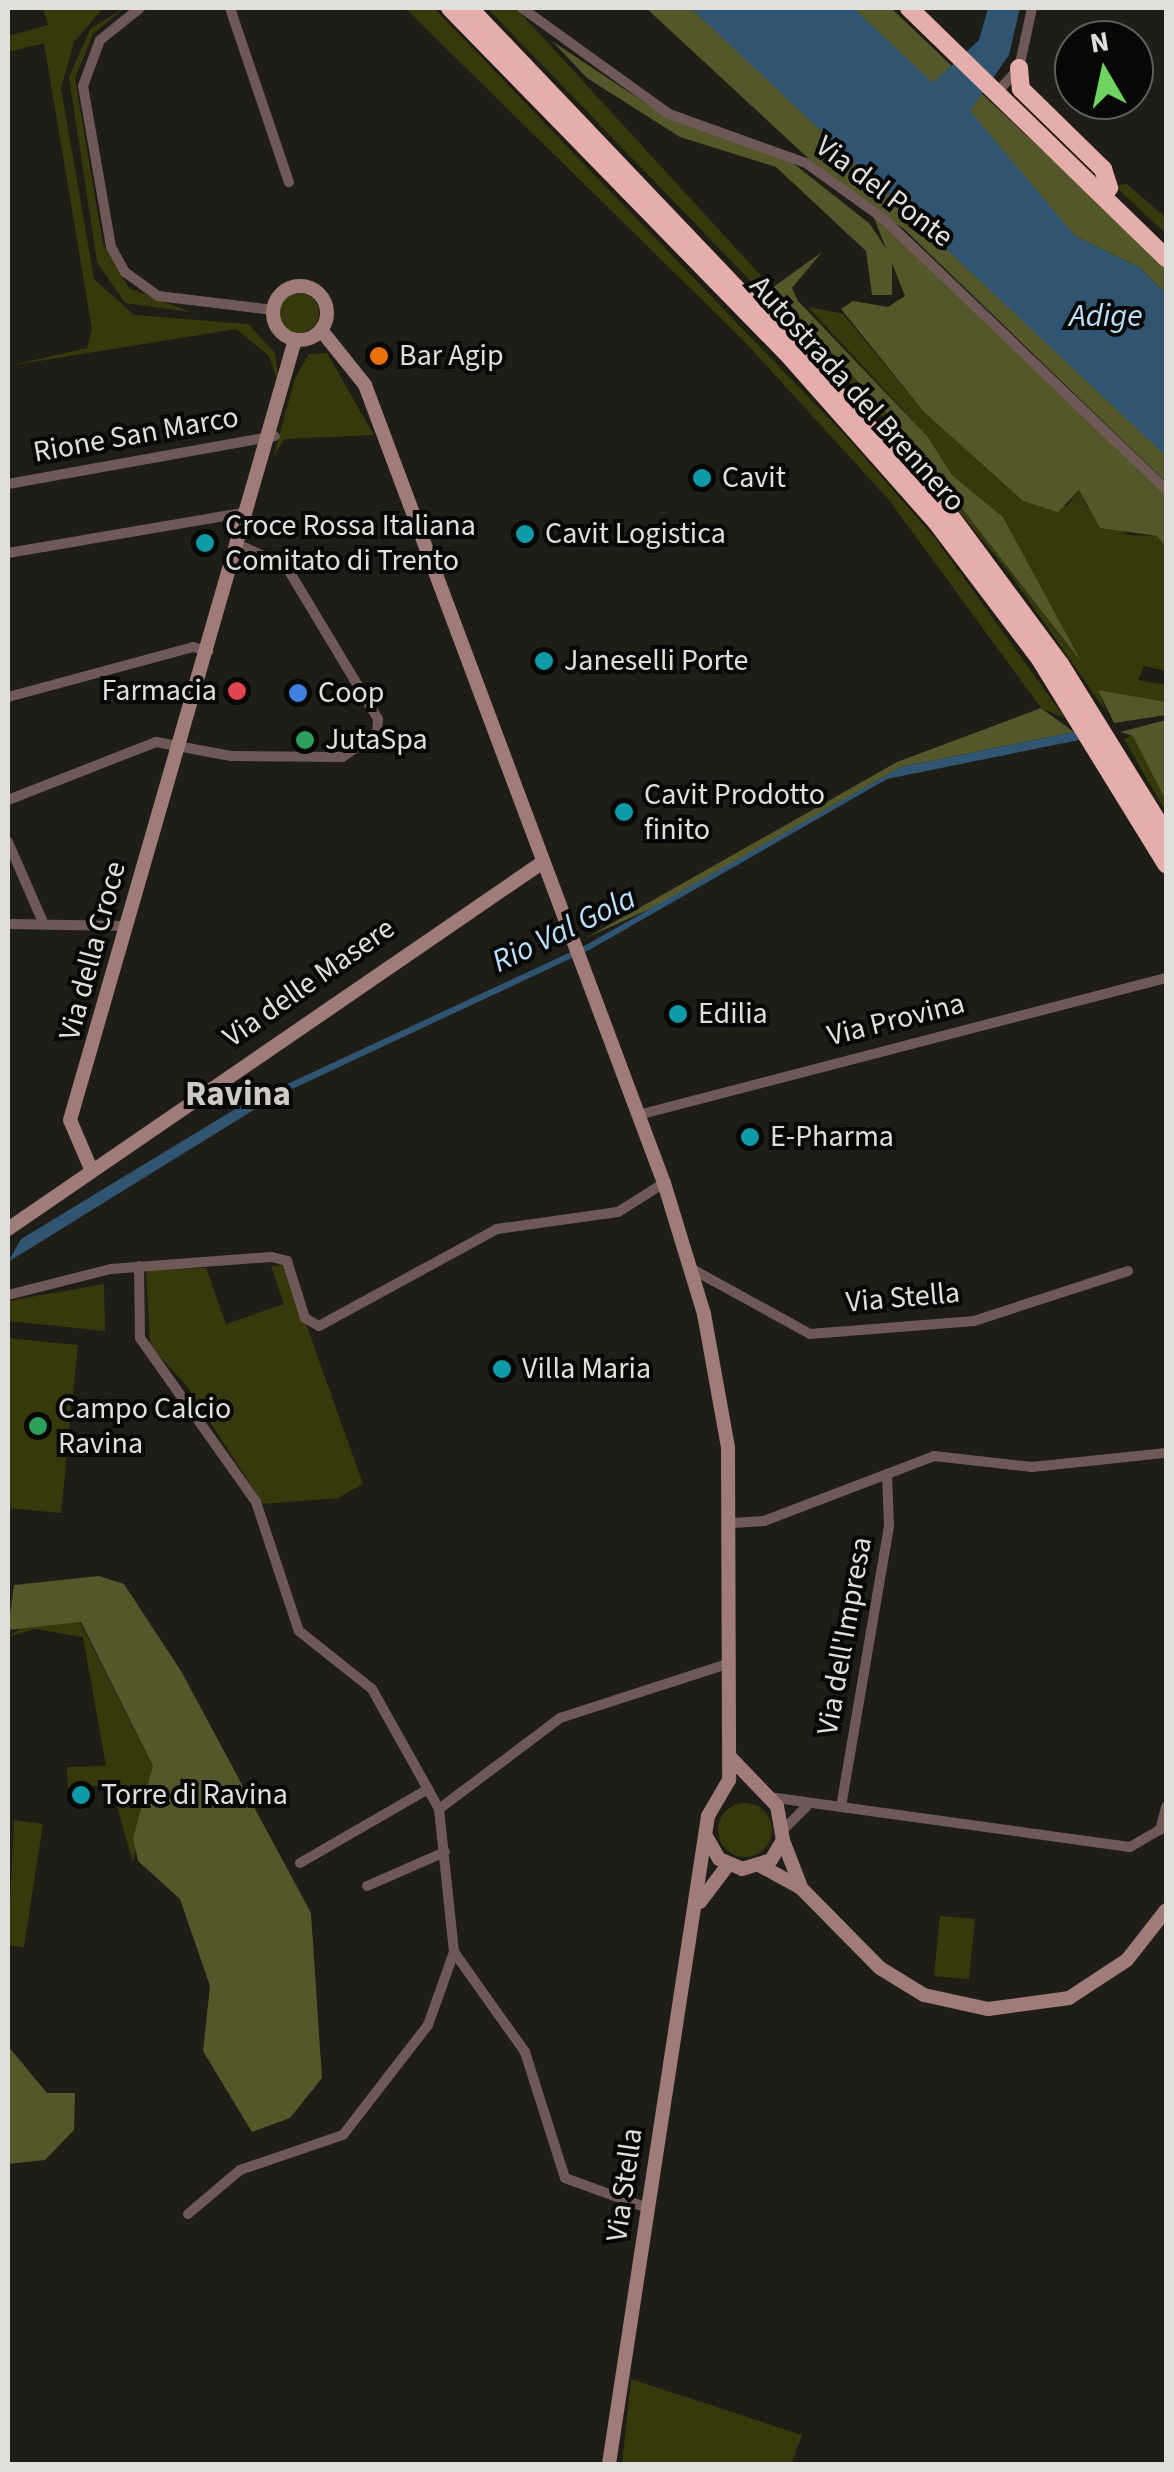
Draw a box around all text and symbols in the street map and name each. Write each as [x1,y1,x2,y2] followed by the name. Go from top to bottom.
[1054,20,1154,120] north arrow
[1087,21,1112,64] text: N
[808,129,960,255] street label: Via del Ponte
[742,269,972,519] street label: Autostrada del Brennero
[1069,297,1143,335] water label: Adige
[399,338,504,374] place label: Bar Agip
[368,345,390,367] marker: Bar Agip
[31,399,241,471] street label: Rione San Marco
[722,460,786,496] place label: Cavit
[691,467,713,489] marker: Cavit
[225,508,476,578] place label: Croce Rossa Italiana Comitato di Trento
[545,516,726,552] place label: Cavit Logistica
[514,523,536,545] marker: Cavit Logistica
[194,532,216,554] marker: Croce Rossa Italiana Comitato di Trento
[564,643,748,679] place label: Janeselli Porte
[533,650,555,672] marker: Janeselli Porte
[101,673,217,709] place label: Farmacia
[318,675,384,711] place label: Coop
[226,680,248,702] marker: Farmacia
[287,682,309,704] marker: Coop
[325,722,428,758] place label: JutaSpa
[294,729,316,751] marker: JutaSpa
[644,777,825,848] place label: Cavit Prodotto finito
[613,801,635,823] marker: Cavit Prodotto finito
[52,858,134,1044] street label: Via della Croce
[486,879,642,981] water label: Rio Val Gola
[216,911,402,1055] street label: Via delle Masere
[824,986,968,1054] street label: Via Provina
[698,996,768,1032] place label: Edilia
[667,1003,689,1025] marker: Edilia
[185,1073,291,1115] district label: Ravina
[770,1119,894,1155] place label: E-Pharma
[739,1126,761,1148] marker: E-Pharma
[845,1275,961,1321] street label: Via Stella
[522,1351,651,1387] place label: Villa Maria
[491,1358,513,1380] marker: Villa Maria
[58,1391,231,1462] place label: Campo Calcio Ravina
[27,1415,49,1437] marker: Campo Calcio Ravina
[810,1534,880,1738] street label: Via dell'Impresa
[101,1777,288,1813] place label: Torre di Ravina
[70,1784,92,1806] marker: Torre di Ravina
[599,2126,651,2244] street label: Via Stella

